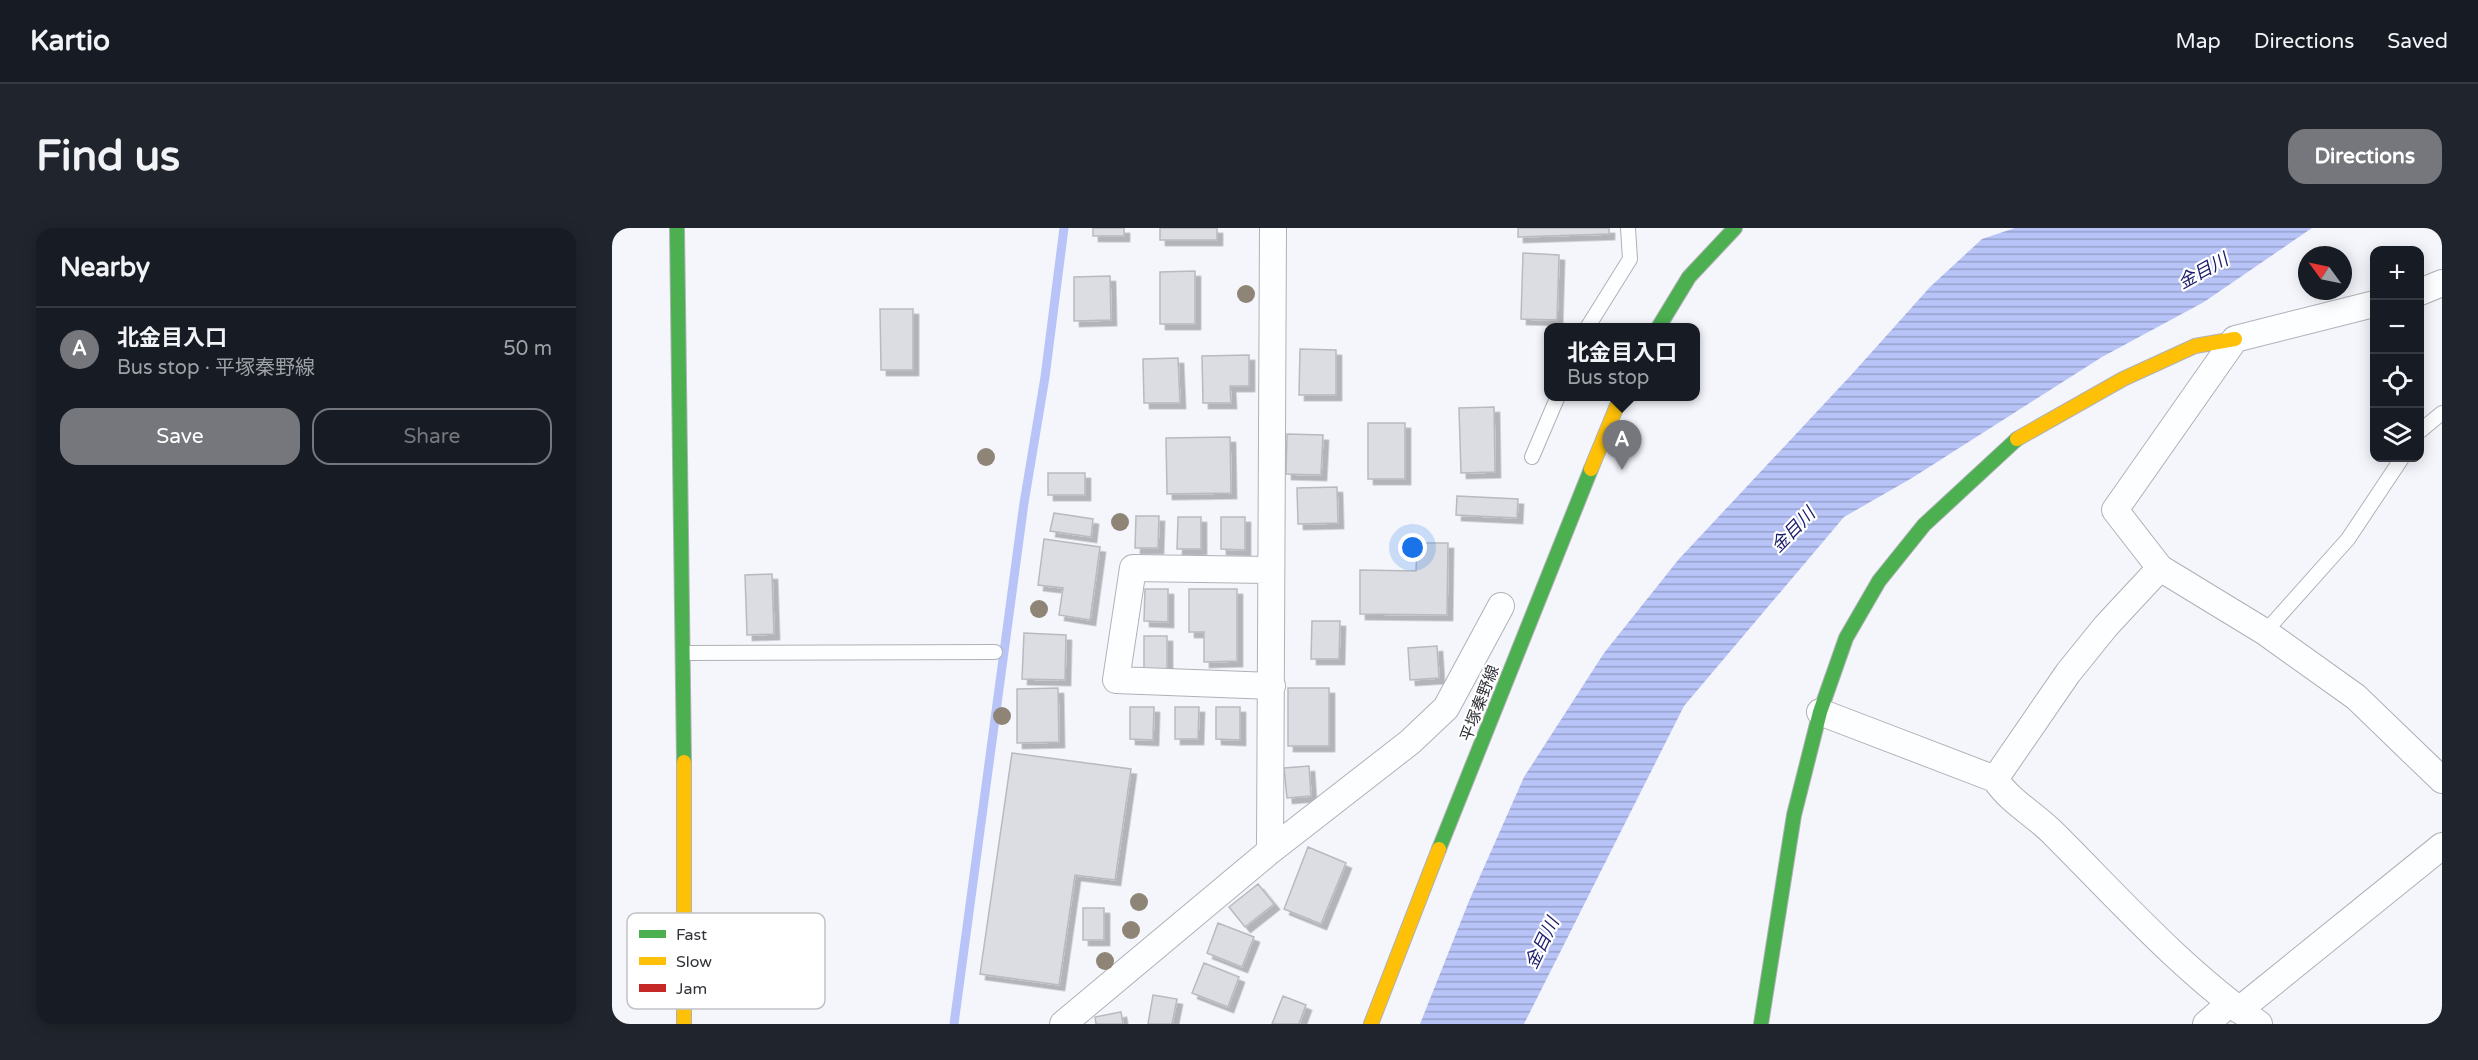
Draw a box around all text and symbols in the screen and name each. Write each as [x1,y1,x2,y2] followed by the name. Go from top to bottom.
[30,24,110,58] text: Kartio
[2175,29,2221,54] text: Map
[2254,29,2354,54] text: Directions
[2387,29,2448,54] text: Saved
[2288,129,2442,184] button: Directions
[36,131,180,182] text: Find us
[2298,246,2352,300] north arrow
[2370,246,2424,462] map controls
[2370,246,2424,300] button: +
[2174,247,2234,294] water label: 金目川
[60,252,150,283] text: Nearby
[2370,300,2424,354] button: −
[1544,323,1700,401] popup
[117,325,227,351] text: 北金目入口
[72,337,87,361] text: A
[503,337,552,361] text: 50 m
[1567,340,1677,366] text: 北金目入口
[2370,354,2424,408] button: locate
[117,356,315,380] text: Bus stop · 平塚秦野線
[1567,366,1649,390] text: Bus stop
[60,408,300,465] button: Save
[312,408,552,465] button: Share
[2370,408,2424,462] button: layers
[1602,420,1642,470] pin: A
[1766,501,1821,557] water label: 金目川
[1398,533,1427,562] your location
[1456,662,1504,744] street label: 平塚秦野線
[1520,912,1565,972] water label: 金目川
[627,913,825,1009] legend
[676,925,707,945] text: Fast
[676,952,712,972] text: Slow
[676,979,707,999] text: Jam

